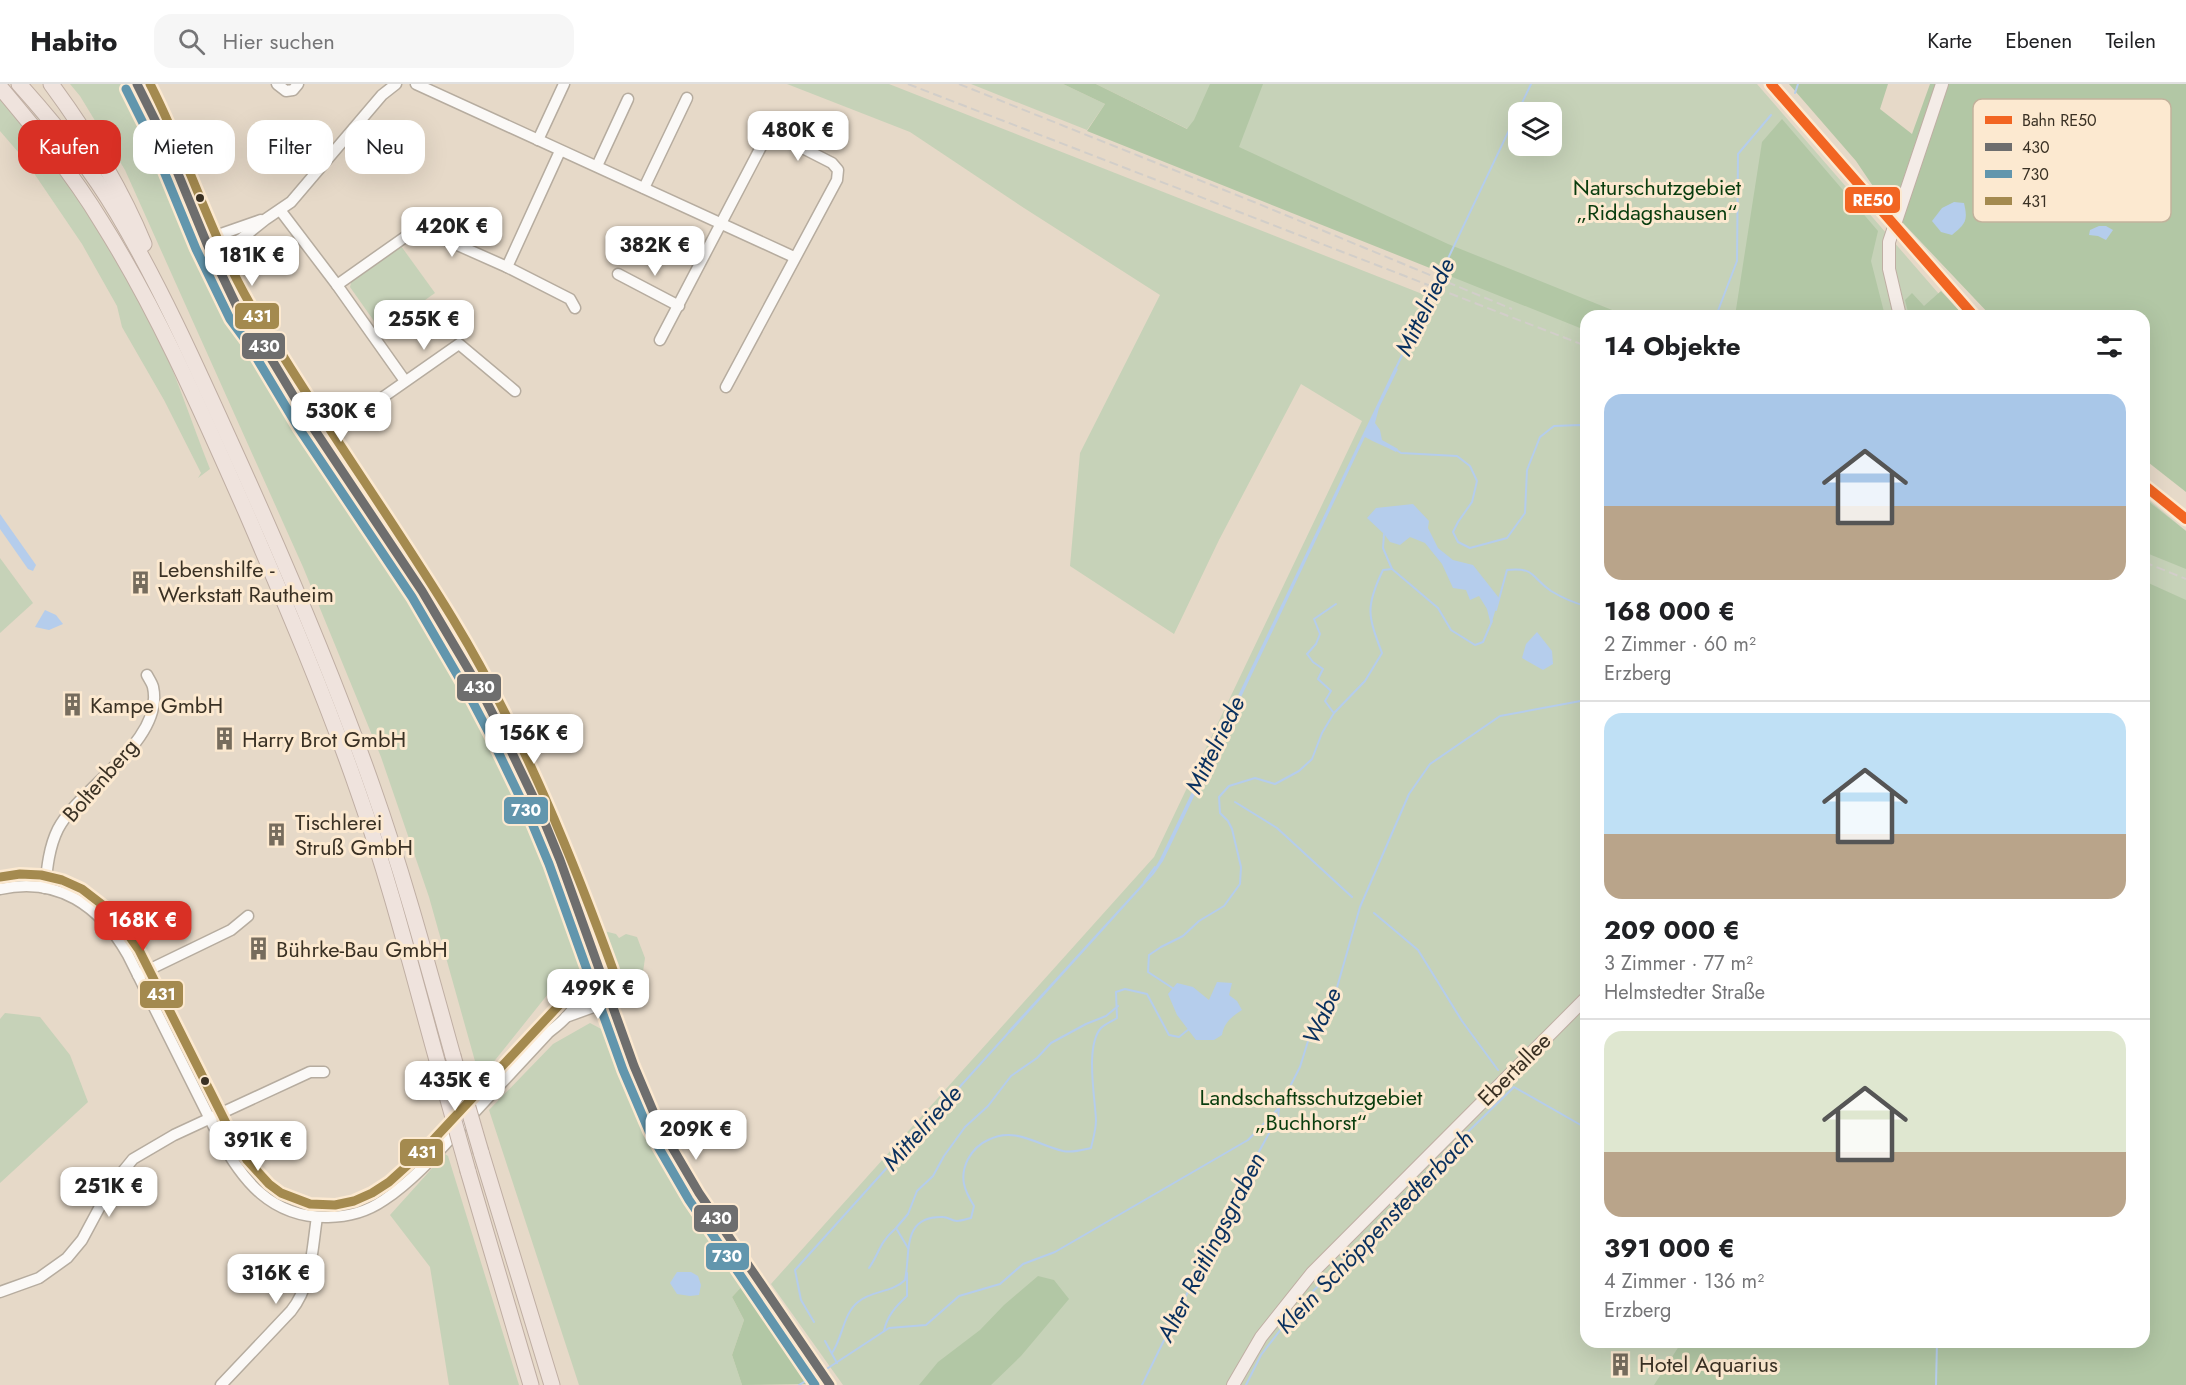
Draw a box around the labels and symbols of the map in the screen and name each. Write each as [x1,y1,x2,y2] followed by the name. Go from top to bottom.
[1973,99,2171,222] legend
[2022,109,2097,132] text: Bahn RE50
[749,111,847,162] pin: 480K €
[2022,136,2050,159] text: 430
[2022,163,2049,186] text: 730
[1573,171,1742,228] park label: Naturschutzgebiet „Riddagshausen“
[1844,186,1901,214] line badge: RE50
[1853,189,1893,212] text: RE50
[2022,190,2047,213] text: 431
[194,192,206,204] unlabelled marker
[403,207,501,258] pin: 420K €
[606,226,704,277] pin: 382K €
[203,236,301,287] pin: 181K €
[1386,252,1463,362] water label: Mittelriede
[375,300,473,351] pin: 255K €
[234,302,280,330] line badge: 431
[242,305,272,328] text: 431
[241,332,286,360] line badge: 430
[248,335,280,358] text: 430
[292,392,390,443] pin: 530K €
[158,553,334,610] place label: Lebenshilfe - Werkstatt Rautheim
[127,569,153,595] building icon: Lebenshilfe - Werkstatt Rautheim
[456,673,502,702] line badge: 430
[463,676,495,699] text: 430
[90,689,223,721] place label: Kampe GmbH
[1176,690,1253,800] water label: Mittelriede
[59,692,85,718] building icon: Kampe GmbH
[485,714,583,765] pin: 156K €
[242,723,406,755] place label: Harry Brot GmbH
[211,726,237,752] building icon: Harry Brot GmbH
[55,731,145,829] street label: Boltenberg
[503,796,549,825] line badge: 730
[511,799,541,822] text: 730
[295,806,413,863] place label: Tischlerei Struß GmbH
[264,822,290,848] building icon: Tischlerei Struß GmbH
[94,901,192,952] pin: 168K €
[276,933,448,965] place label: Bührke-Bau GmbH
[245,936,271,962] building icon: Bührke-Bau GmbH
[549,969,647,1020] pin: 499K €
[139,980,184,1009] line badge: 431
[1293,982,1350,1050] water label: Wabe
[146,983,176,1006] text: 431
[1470,1025,1558,1113] street label: Ebertallee
[406,1061,504,1112] pin: 435K €
[199,1075,211,1087] unlabelled marker
[874,1077,970,1178] water label: Mittelriede
[1200,1081,1423,1138] park label: Landschaftsschutzgebiet „Buchhorst“
[647,1110,745,1161] pin: 209K €
[209,1121,307,1172] pin: 391K €
[1268,1122,1481,1341] water label: Klein Schöppenstedterbach
[399,1138,444,1167] line badge: 431
[407,1141,437,1164] text: 431
[1147,1146,1273,1348] water label: Alter Reitlingsgraben
[60,1167,158,1218] pin: 251K €
[693,1204,739,1233] line badge: 430
[700,1207,732,1230] text: 430
[705,1242,750,1271] line badge: 730
[712,1245,742,1268] text: 730
[227,1254,325,1305] pin: 316K €
[1639,1348,1778,1380] place label: Hotel Aquarius
[1608,1351,1634,1377] building icon: Hotel Aquarius

